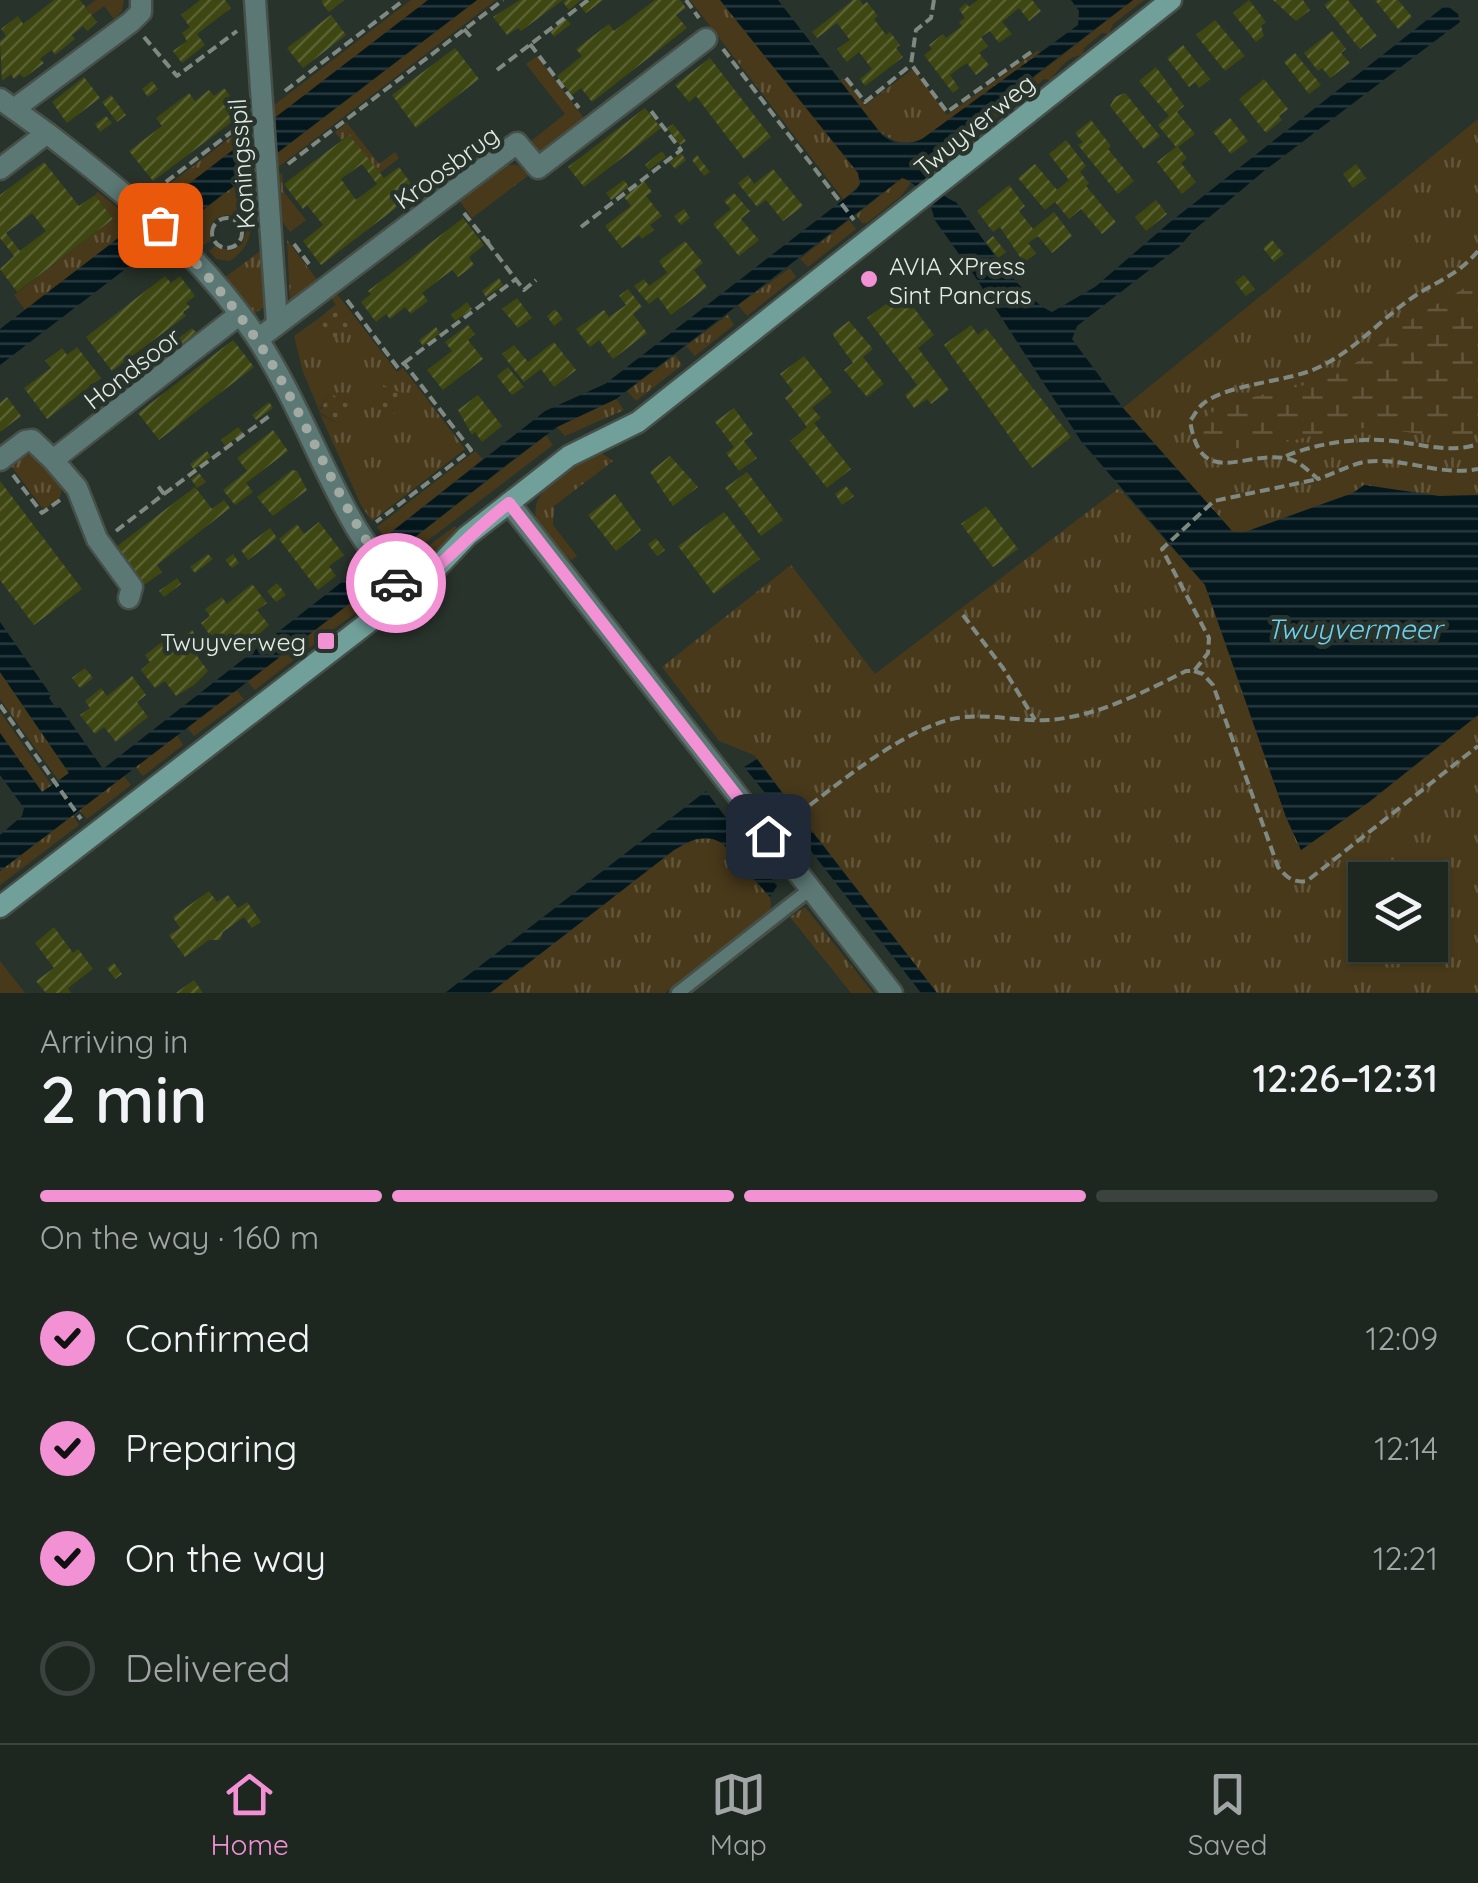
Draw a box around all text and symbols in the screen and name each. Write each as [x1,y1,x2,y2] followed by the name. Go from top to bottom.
[908,67,1040,183] street label: Twuyverweg
[221,98,261,230] street label: Koningsspil
[388,119,504,215] street label: Kroosbrug
[118,183,203,268] pin
[133,198,188,253] icon: bag
[889,250,1032,310] place label: AVIA XPress Sint Pancras
[858,268,880,290] marker: AVIA XPress Sint Pancras
[77,320,187,415] street label: Hondsoor
[346,533,446,633] courier
[369,556,424,611] icon: car
[1266,611,1445,646] water label: Twuyvermeer
[160,626,306,657] place label: Twuyverweg
[315,630,337,652] marker: Twuyverweg
[726,794,811,879] pin
[741,809,796,864] icon: home
[1348,862,1448,962] map controls
[1348,862,1448,962] button: layers
[40,1021,189,1061] text: Arriving in
[1253,1054,1438,1102] text: 12:26–12:31
[40,1058,208,1139] text: 2 min
[40,1217,319,1257] text: On the way · 160 m
[40,1311,95,1366] icon: check
[125,1314,310,1362] text: Confirmed
[1366,1318,1438,1358] text: 12:09
[40,1421,95,1476] icon: check
[125,1424,297,1472] text: Preparing
[1374,1428,1438,1468] text: 12:14
[40,1531,95,1586] icon: check
[125,1534,326,1582] text: On the way
[1373,1538,1438,1578] text: 12:21
[125,1644,291,1692] text: Delivered
[210,1767,289,1862] tab: Home
[710,1767,767,1862] tab: Map
[1188,1767,1268,1862] tab: Saved

